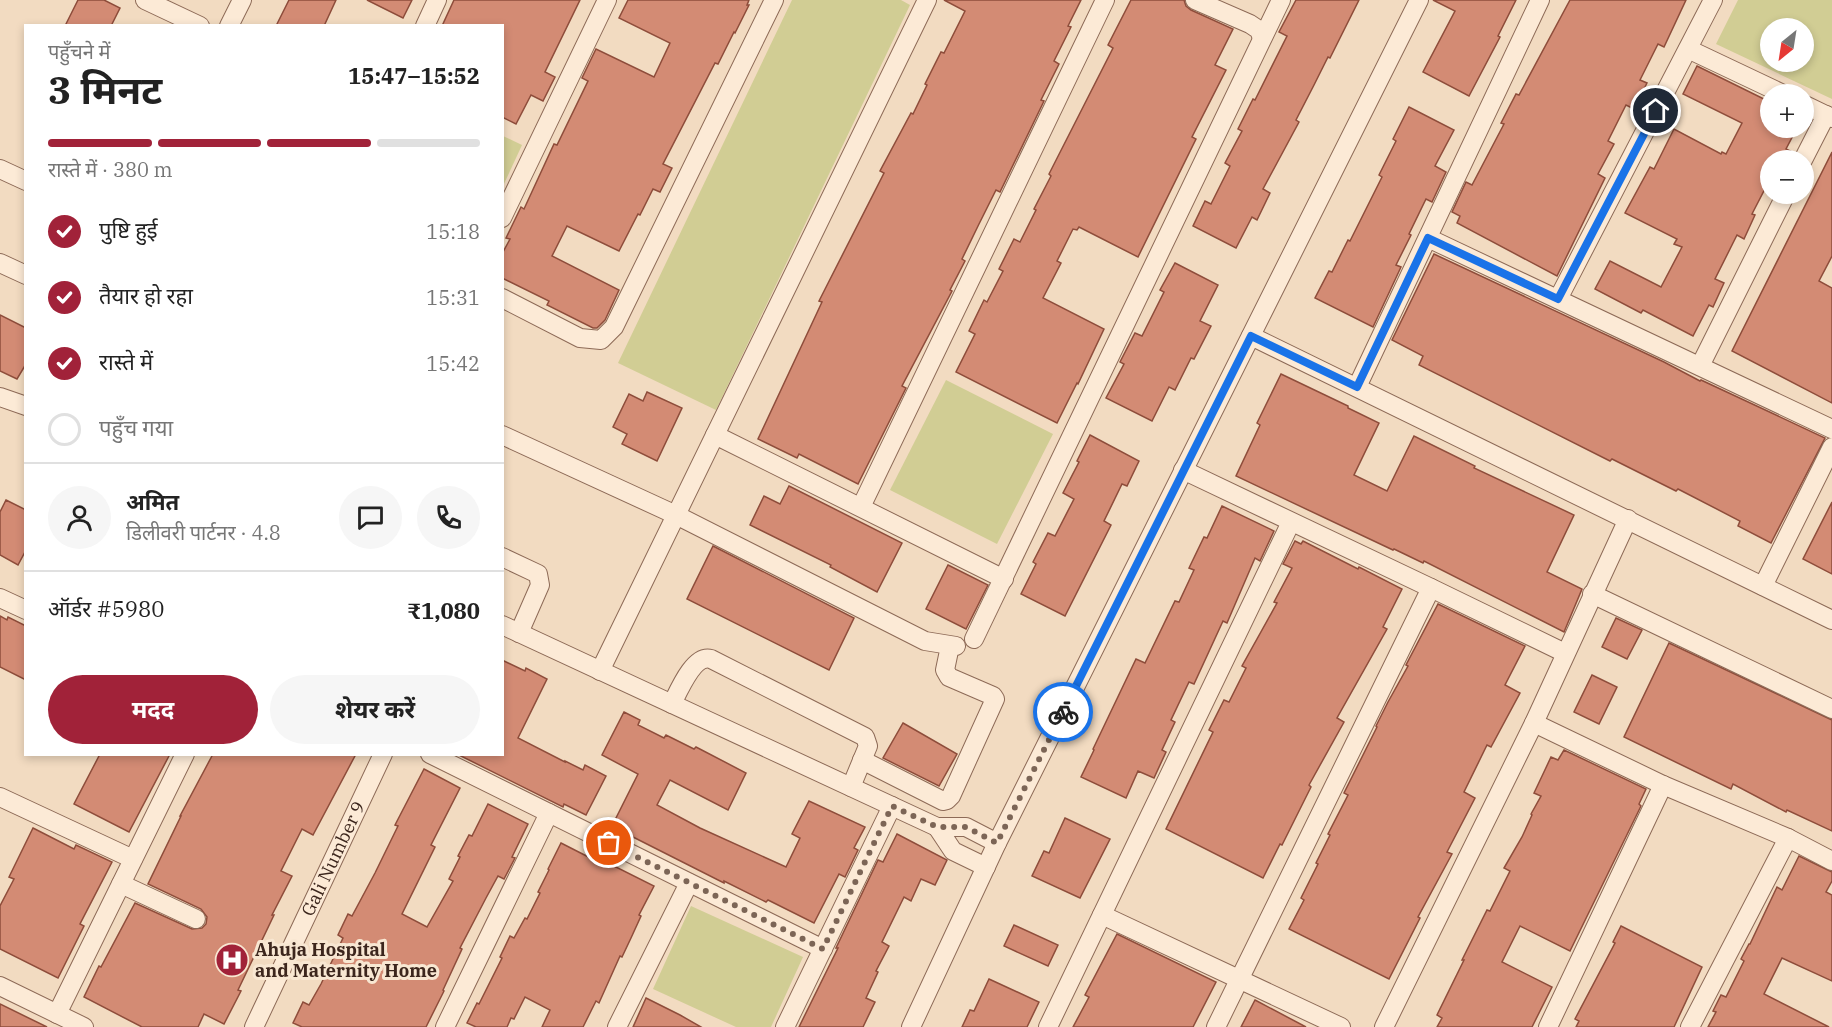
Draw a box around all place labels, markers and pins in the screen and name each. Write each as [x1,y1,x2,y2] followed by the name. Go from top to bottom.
[1630,85,1681,136] pin
[583,817,634,868] pin
[255,938,437,982] place label: Ahuja Hospital and Maternity Home
[214,942,250,978] hospital icon: Ahuja Hospital and Maternity Home

